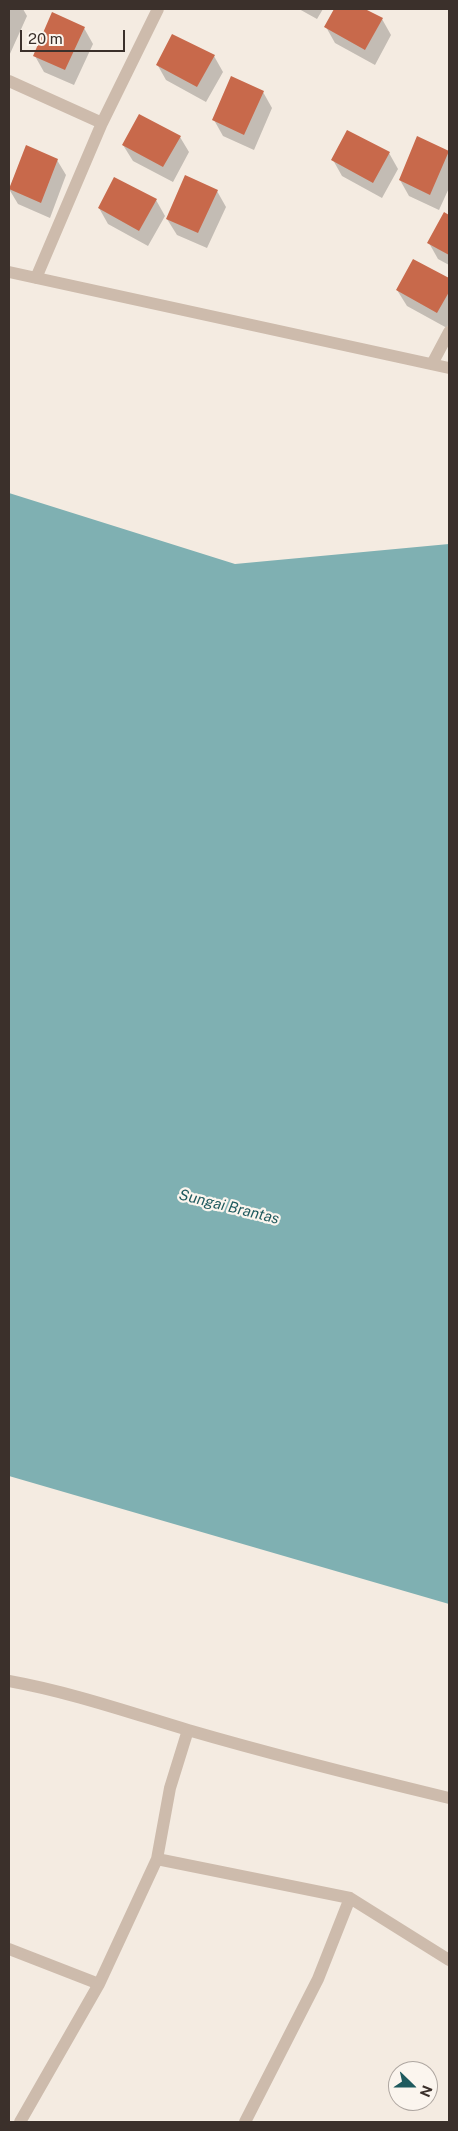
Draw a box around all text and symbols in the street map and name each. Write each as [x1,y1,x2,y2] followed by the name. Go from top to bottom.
[22,20,128,52] scale bar
[28,30,63,47] text: 20 m
[177,1186,281,1228] water label: Sungai Brantas
[388,2061,438,2111] north arrow
[417,2083,435,2099] text: N

